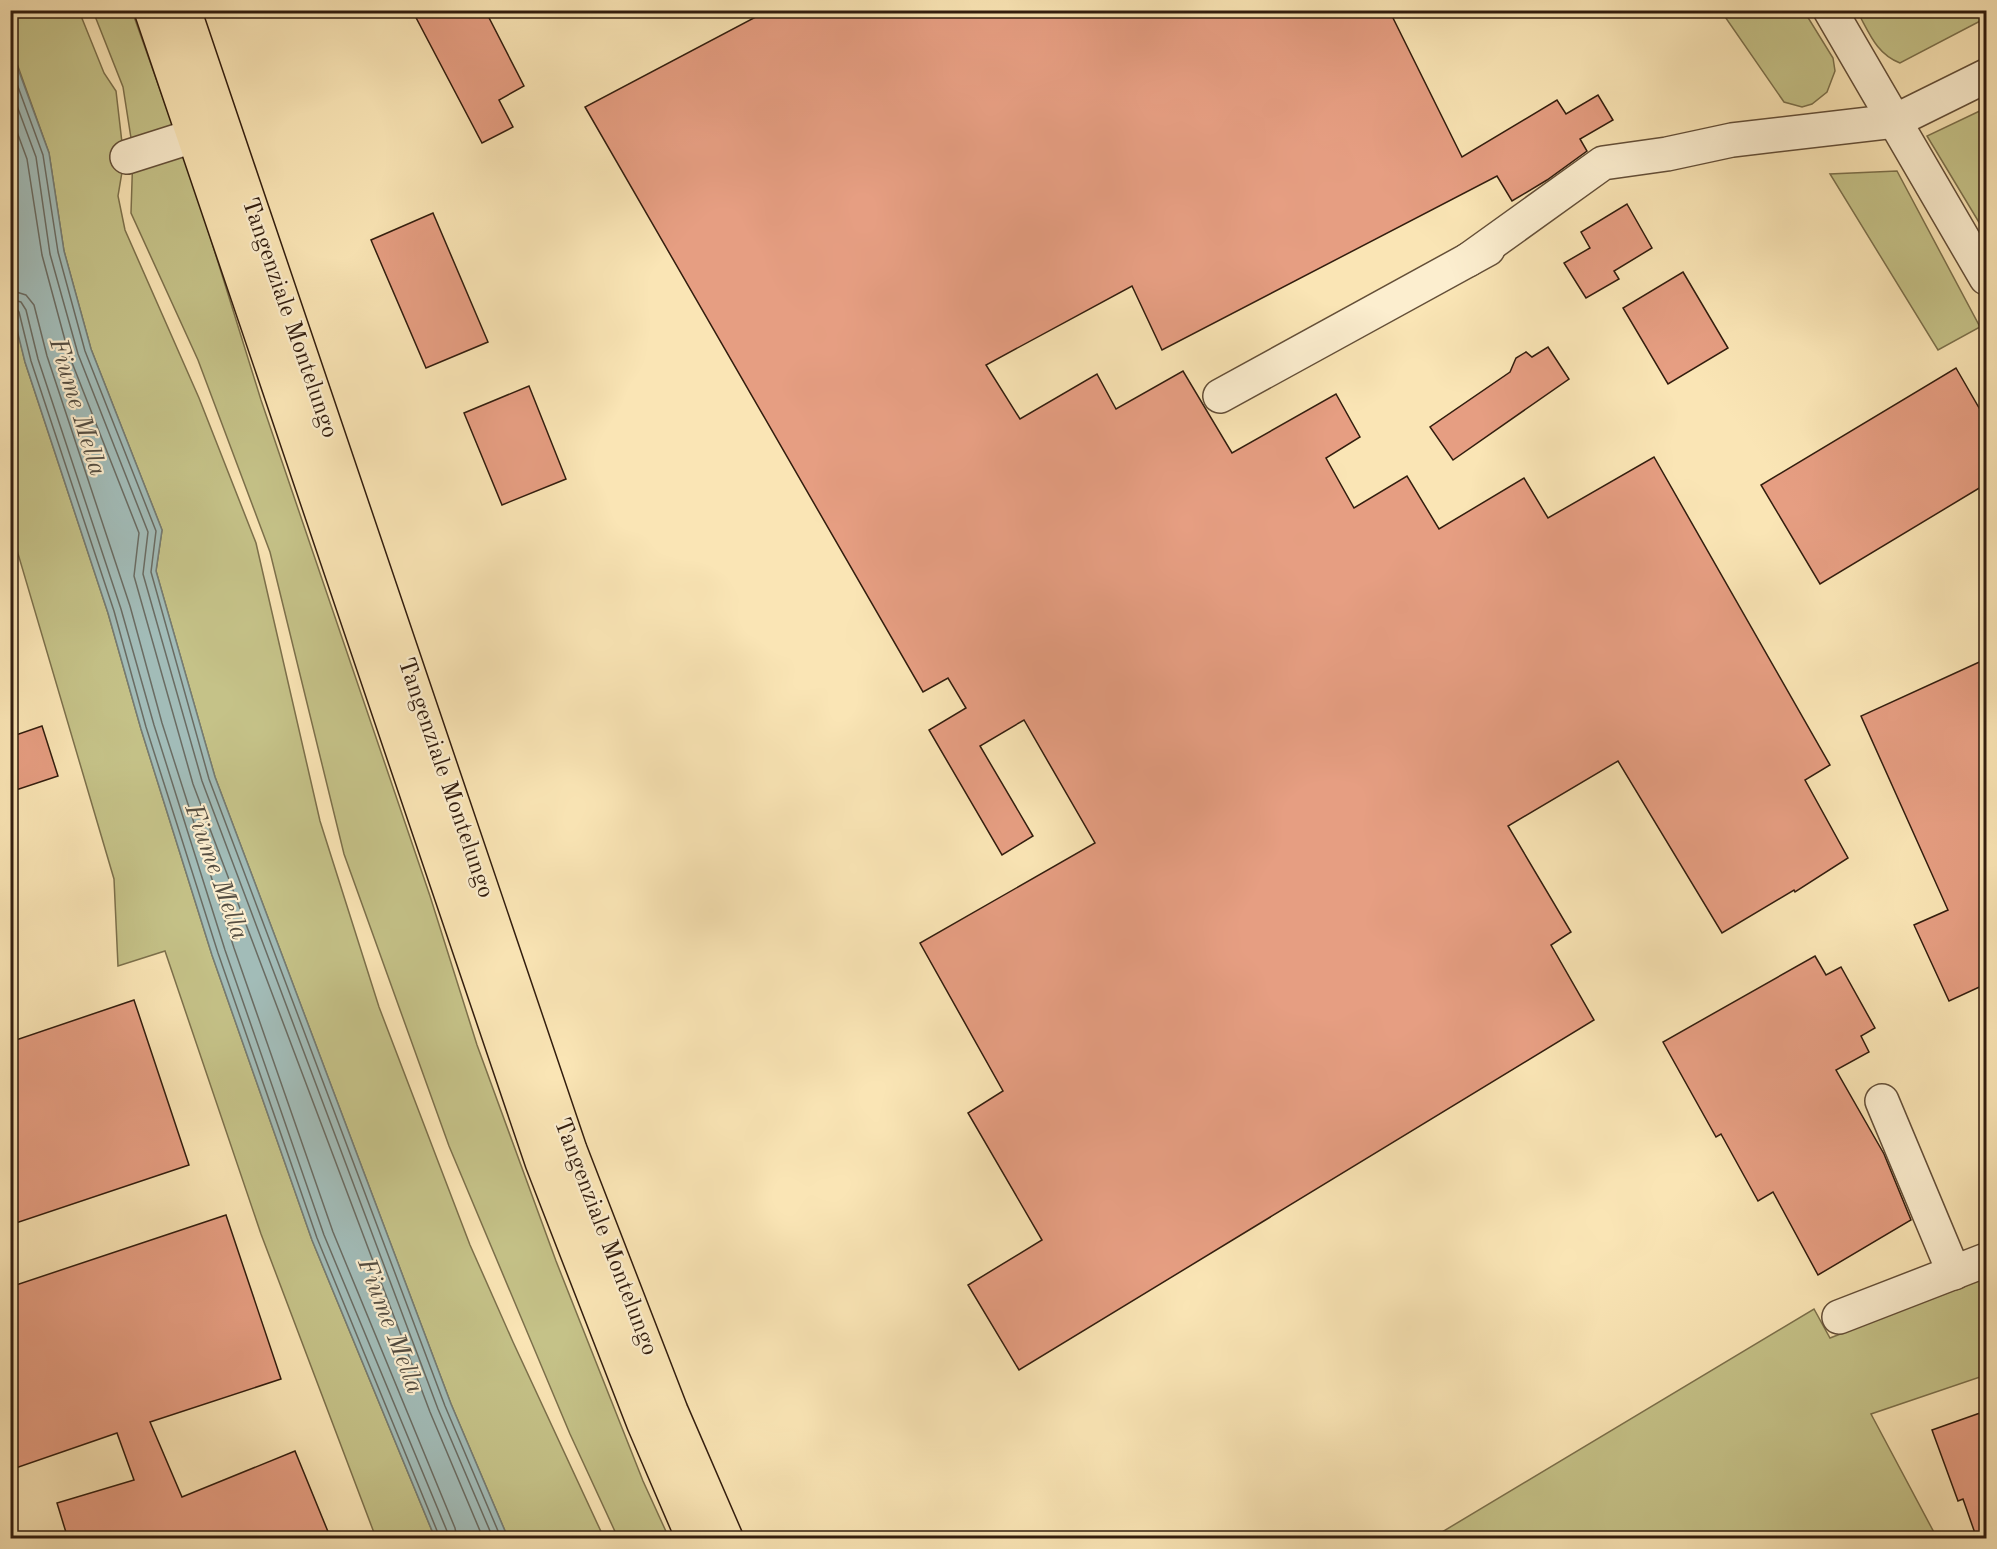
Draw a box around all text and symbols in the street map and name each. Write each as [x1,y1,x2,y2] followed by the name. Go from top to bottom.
[237,195,341,441] street label: Tangenziale Montelungo
[43,334,110,479] water label: Fiume Mella
[393,655,497,901] street label: Tangenziale Montelungo
[179,799,253,944] water label: Fiume Mella
[549,1115,661,1359] street label: Tangenziale Montelungo
[352,1254,428,1397] water label: Fiume Mella

